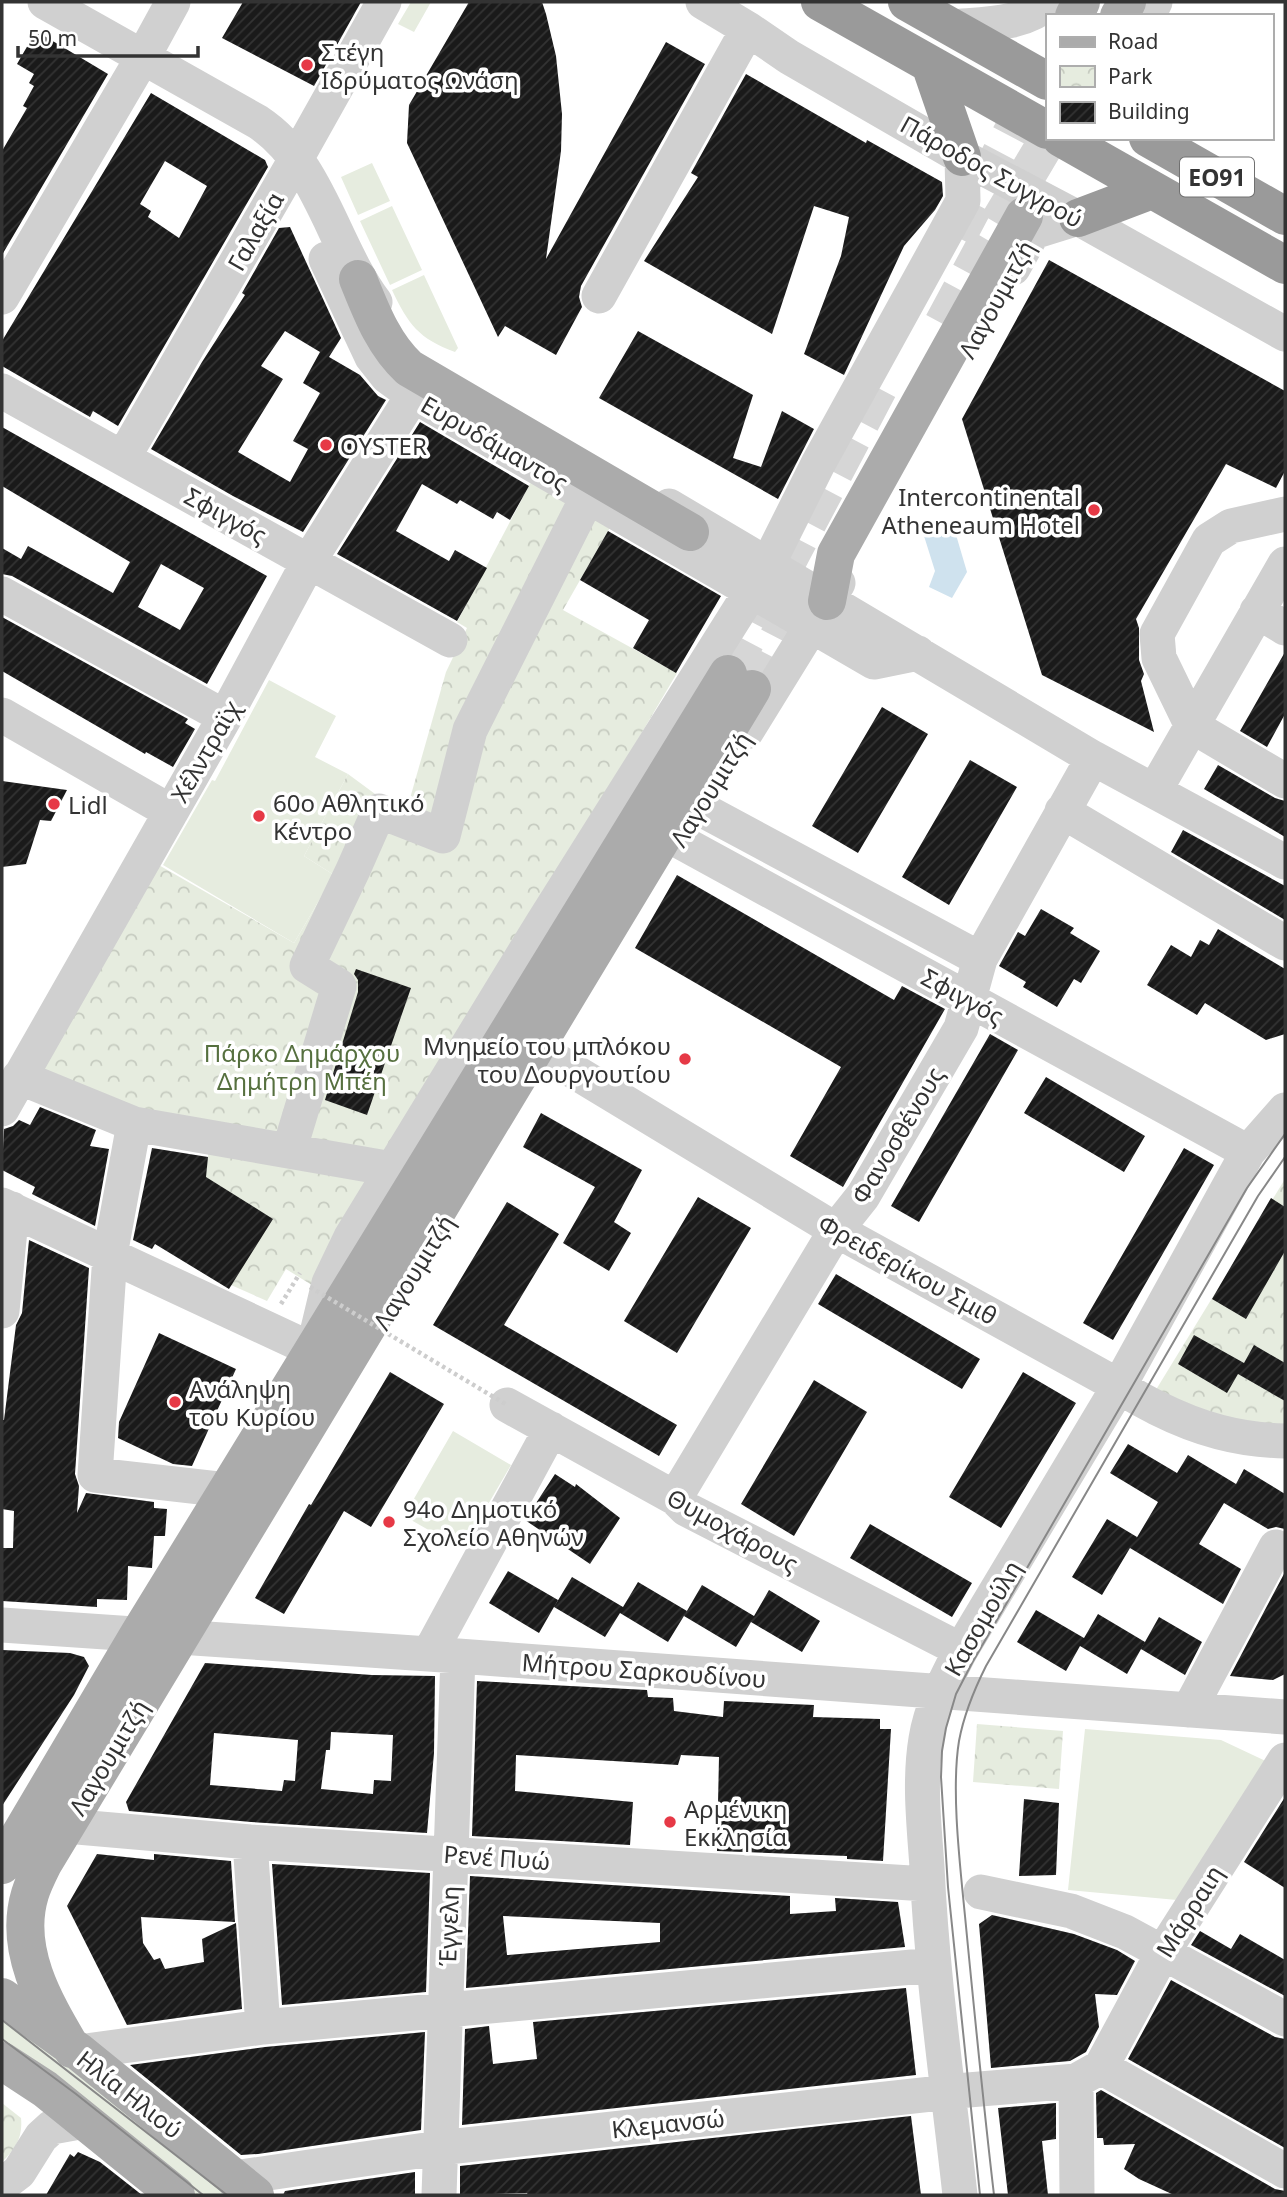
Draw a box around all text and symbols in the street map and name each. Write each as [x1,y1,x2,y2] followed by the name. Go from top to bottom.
[18,14,198,58] scale bar
[1046,14,1273,140] legend
[28,24,77,52] text: 50 m
[1108,27,1158,55] text: Road
[321,35,519,96] place label: Στέγη Iδρύματος Ωνάση
[299,57,315,73] marker: Στέγη Iδρύματος Ωνάση
[1108,62,1153,90] text: Park
[1108,97,1190,125] text: Building
[895,107,1089,235] street label: Πάροδος Συγγρού
[1180,158,1254,196] road number: ΕΟ91
[219,186,291,276] street label: Γαλαξία
[950,234,1042,364] street label: Λαγουμιτζή
[415,387,575,499] street label: Ευρυδάμαντος
[340,429,427,462] place label: OYSTER
[318,437,334,453] marker: OYSTER
[179,479,273,551] street label: Σφιγγός
[882,480,1080,541] place label: Intercontinental Atheneaum Hotel
[1086,502,1102,518] marker: Intercontinental Atheneaum Hotel
[163,693,248,808] street label: Χέλντραϊχ
[662,725,758,853] street label: Λαγουμιτζή
[273,786,424,847] place label: 60ο Αθλητικό Κέντρο
[68,788,108,821] place label: Lidl
[46,796,62,812] marker: Lidl
[251,808,267,824] marker: 60ο Αθλητικό Κέντρο
[916,960,1010,1032] street label: Σφιγγός
[423,1029,671,1090] place label: Μνημείο του μπλόκου του Δουργουτίου
[204,1036,400,1097] park label: Πάρκο Δημάρχου Δημήτρη Μπέη
[677,1051,693,1067] marker: Μνημείο του μπλόκου του Δουργουτίου
[843,1060,951,1210] street label: Φανοσθένους
[813,1206,1003,1332] street label: Φρειδερίκου Σμιθ
[365,1208,461,1336] street label: Λαγουμιτζή
[189,1372,315,1433] place label: Ανάληψη του Κυρίου
[167,1394,183,1410] marker: Ανάληψη του Κυρίου
[661,1480,805,1580] street label: Θυμοχάρους
[403,1492,584,1553] place label: 94ο Δημοτικό Σχολείο Αθηνών
[381,1514,397,1530] marker: 94ο Δημοτικό Σχολείο Αθηνών
[936,1554,1028,1682] street label: Κασομούλη
[521,1645,767,1695] street label: Μήτρου Σαρκουδίνου
[60,1693,156,1821] street label: Λαγουμιτζή
[684,1792,787,1853] place label: Αρμένικη Εκκλησία
[662,1814,678,1830] marker: Αρμένικη Εκκλησία
[443,1837,551,1877] street label: Ρενέ Πυώ
[1148,1859,1230,1963] street label: Μάρραιη
[430,1885,466,1967] street label: Έγγελη
[70,2042,190,2146] street label: Ηλία Ηλιού
[610,2101,726,2145] street label: Κλεμανσώ

